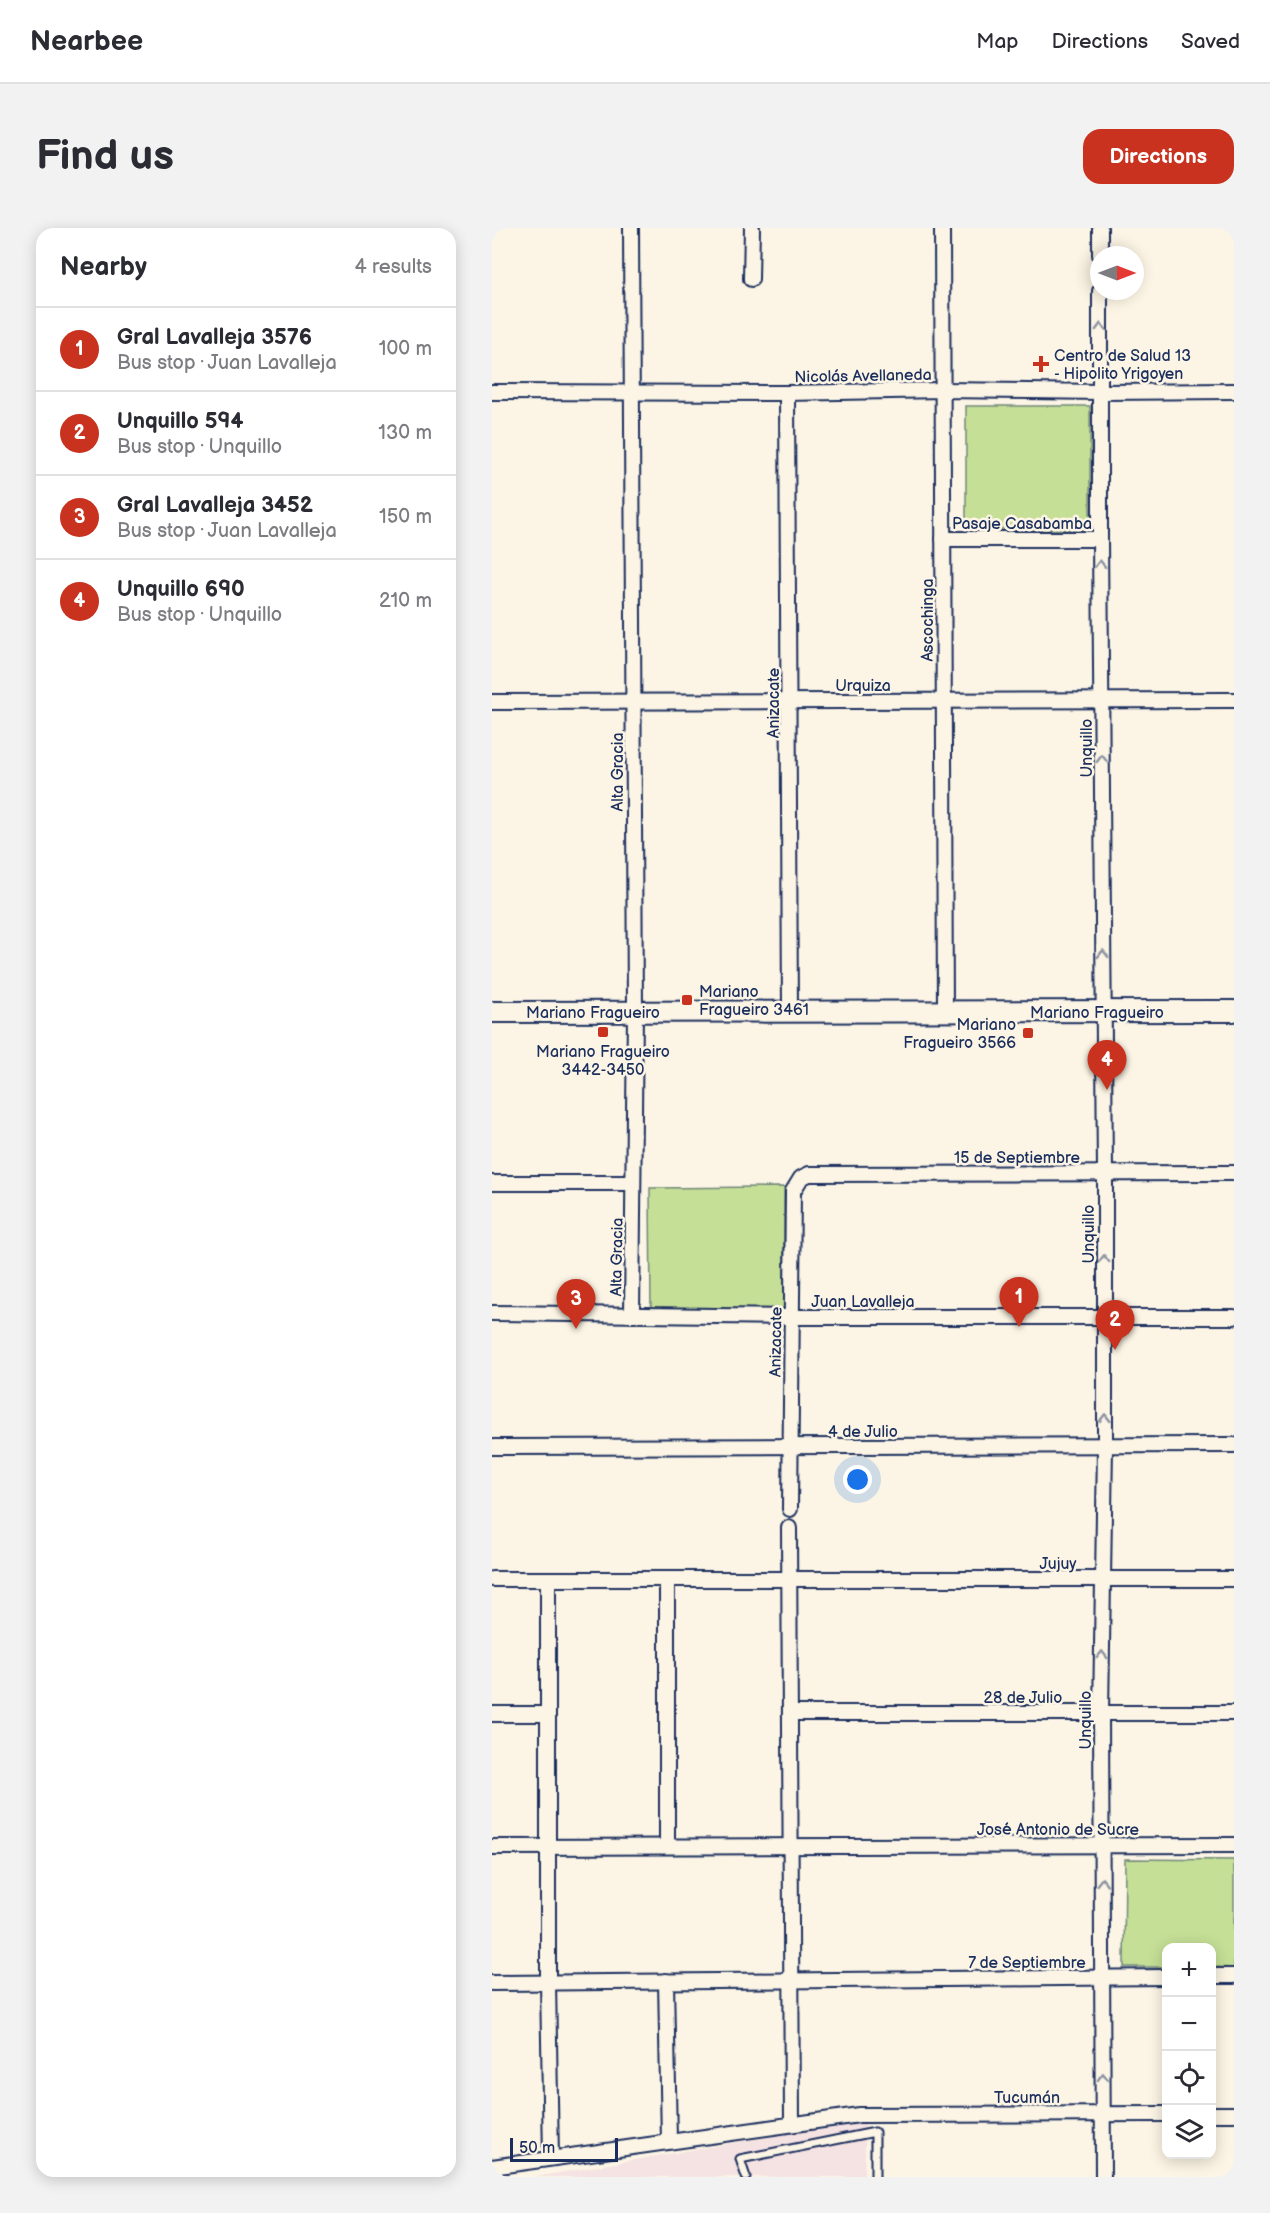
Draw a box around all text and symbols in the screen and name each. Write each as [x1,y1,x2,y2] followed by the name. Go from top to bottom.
[30,25,143,58] text: Nearbee
[976,29,1019,54] text: Map
[1052,29,1148,54] text: Directions
[1181,29,1240,54] text: Saved
[1083,129,1234,184] button: Directions
[36,131,174,182] text: Find us
[1090,246,1144,300] north arrow
[60,252,147,283] text: Nearby
[354,255,432,279] text: 4 results
[1095,323,1107,332] one-way arrow
[117,324,312,351] text: Gral Lavalleja 3576
[75,337,84,361] text: 1
[379,337,432,361] text: 100 m
[1054,347,1191,384] place label: Centro de Salud 13 - Hipolito Yrigoyen
[117,351,337,375] text: Bus stop · Juan Lavalleja
[1032,355,1050,373] marker: Centro de Salud 13 - Hipolito Yrigoyen
[794,366,932,387] street label: Nicolás Avellaneda
[117,408,243,435] text: Unquillo 594
[74,421,85,445] text: 2
[378,421,432,445] text: 130 m
[117,435,282,459] text: Bus stop · Unquillo
[117,492,313,519] text: Gral Lavalleja 3452
[74,505,85,529] text: 3
[379,505,432,529] text: 150 m
[952,515,1092,534] street label: Pasaje Casabamba
[117,519,337,543] text: Bus stop · Juan Lavalleja
[1094,560,1106,569] one-way arrow
[117,576,245,603] text: Unquillo 690
[919,578,938,662] street label: Ascochinga
[74,589,85,613] text: 4
[379,589,432,613] text: 210 m
[117,603,282,627] text: Bus stop · Unquillo
[765,667,784,738] street label: Anizacate
[835,677,891,696] street label: Urquiza
[1078,719,1097,777] street label: Unquillo
[609,733,628,811] street label: Alta Gracia
[1096,755,1108,764] one-way arrow
[1097,950,1109,959] one-way arrow
[699,983,809,1020] place label: Mariano Fragueiro 3461
[680,993,694,1007] marker: Mariano Fragueiro 3461
[526,1004,660,1023] street label: Mariano Fragueiro
[1030,1004,1164,1023] street label: Mariano Fragueiro
[903,1016,1016,1053] place label: Mariano Fragueiro 3566
[596,1025,610,1039] marker: Mariano Fragueiro 3442-3450
[1021,1026,1035,1040] marker: Mariano Fragueiro 3566
[1088,1040,1126,1090] pin: 4
[536,1043,670,1080] place label: Mariano Fragueiro 3442-3450
[954,1149,1081,1168] street label: 15 de Septiembre
[1080,1205,1099,1263] street label: Unquillo
[607,1217,628,1297] street label: Alta Gracia
[1098,1254,1110,1263] one-way arrow
[1000,1278,1038,1327] pin: 1
[556,1280,596,1329] pin: 3
[811,1293,915,1312] street label: Juan Lavalleja
[1096,1300,1134,1350] pin: 2
[766,1306,787,1377] street label: Anizacate
[1098,1413,1111,1422] one-way arrow
[828,1423,898,1442] street label: 4 de Julio
[843,1465,872,1494] your location
[1039,1555,1077,1574] street label: Jujuy
[1096,1650,1109,1659] one-way arrow
[984,1689,1062,1708] street label: 28 de Julio
[1077,1691,1096,1749] street label: Unquillo
[977,1821,1140,1840] street label: José Antonio de Sucre
[1096,1877,1108,1886] one-way arrow
[1162,1943,1216,2159] map controls
[1162,1943,1216,1997] button: +
[968,1954,1086,1973] street label: 7 de Septiembre
[1162,1997,1216,2051] button: −
[1162,2051,1216,2105] button: locate
[1097,2072,1109,2081] one-way arrow
[994,2089,1060,2108] street label: Tucumán
[1162,2105,1216,2159] button: layers
[510,2135,618,2162] scale bar
[519,2139,555,2158] text: 50 m

